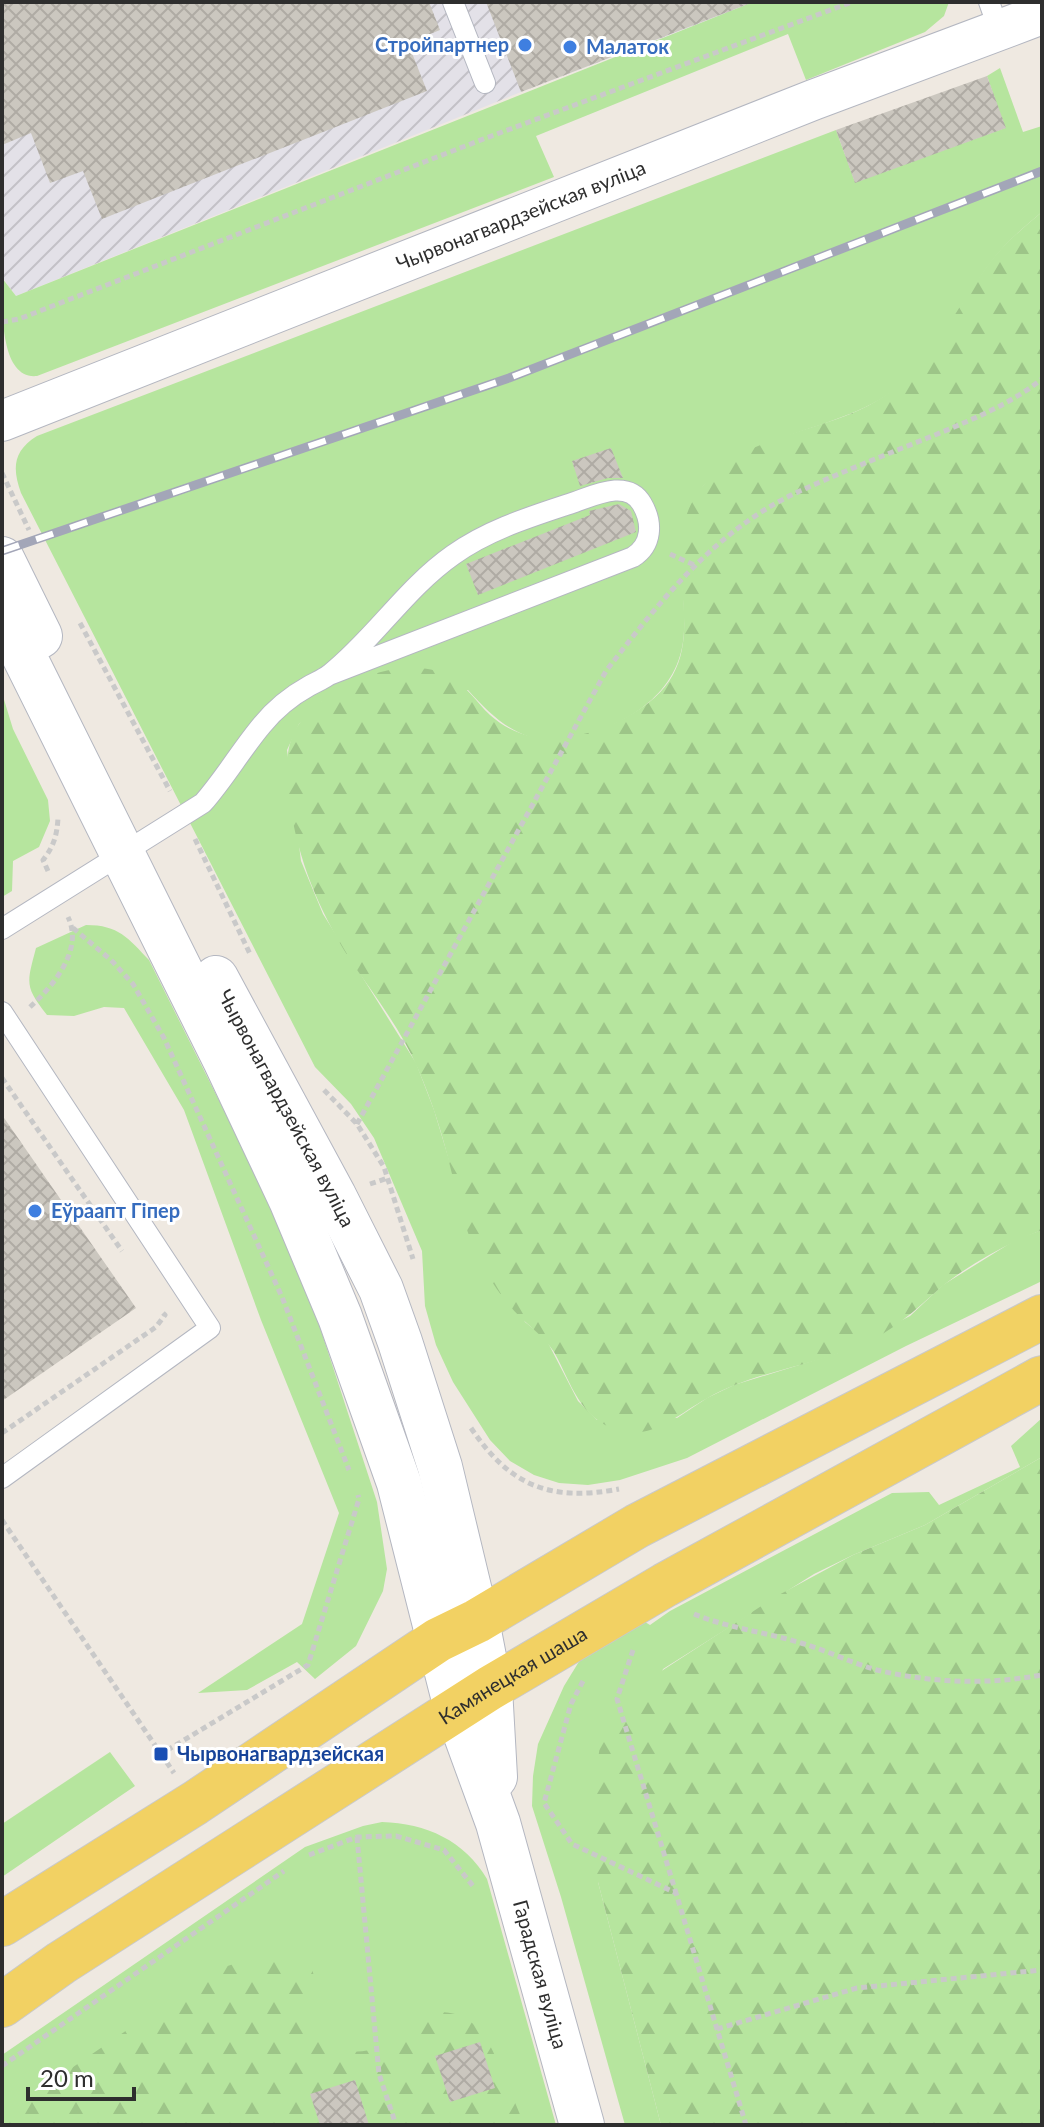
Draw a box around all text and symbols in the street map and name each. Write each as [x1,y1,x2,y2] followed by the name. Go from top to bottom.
[375,32,509,56] place label: Стройпартнер
[586,34,669,58] place label: Малаток
[516,36,534,54] marker: Стройпартнер
[561,38,579,56] marker: Малаток
[392,155,649,275] street label: Чырвонагвардзейская вуліца
[213,985,361,1231] street label: Чырвонагвардзейская вуліца
[51,1198,180,1222] place label: Еўраапт Гіпер
[26,1202,44,1220] marker: Еўраапт Гіпер
[434,1621,591,1729] street label: Камянецкая шаша
[177,1741,384,1765] place label: Чырвонагвардзейская
[152,1745,170,1763] marker: Чырвонагвардзейская
[509,1897,573,2051] street label: Гарадская вуліца
[28,2051,134,2101] scale bar
[40,2063,94,2092] text: 20 m

